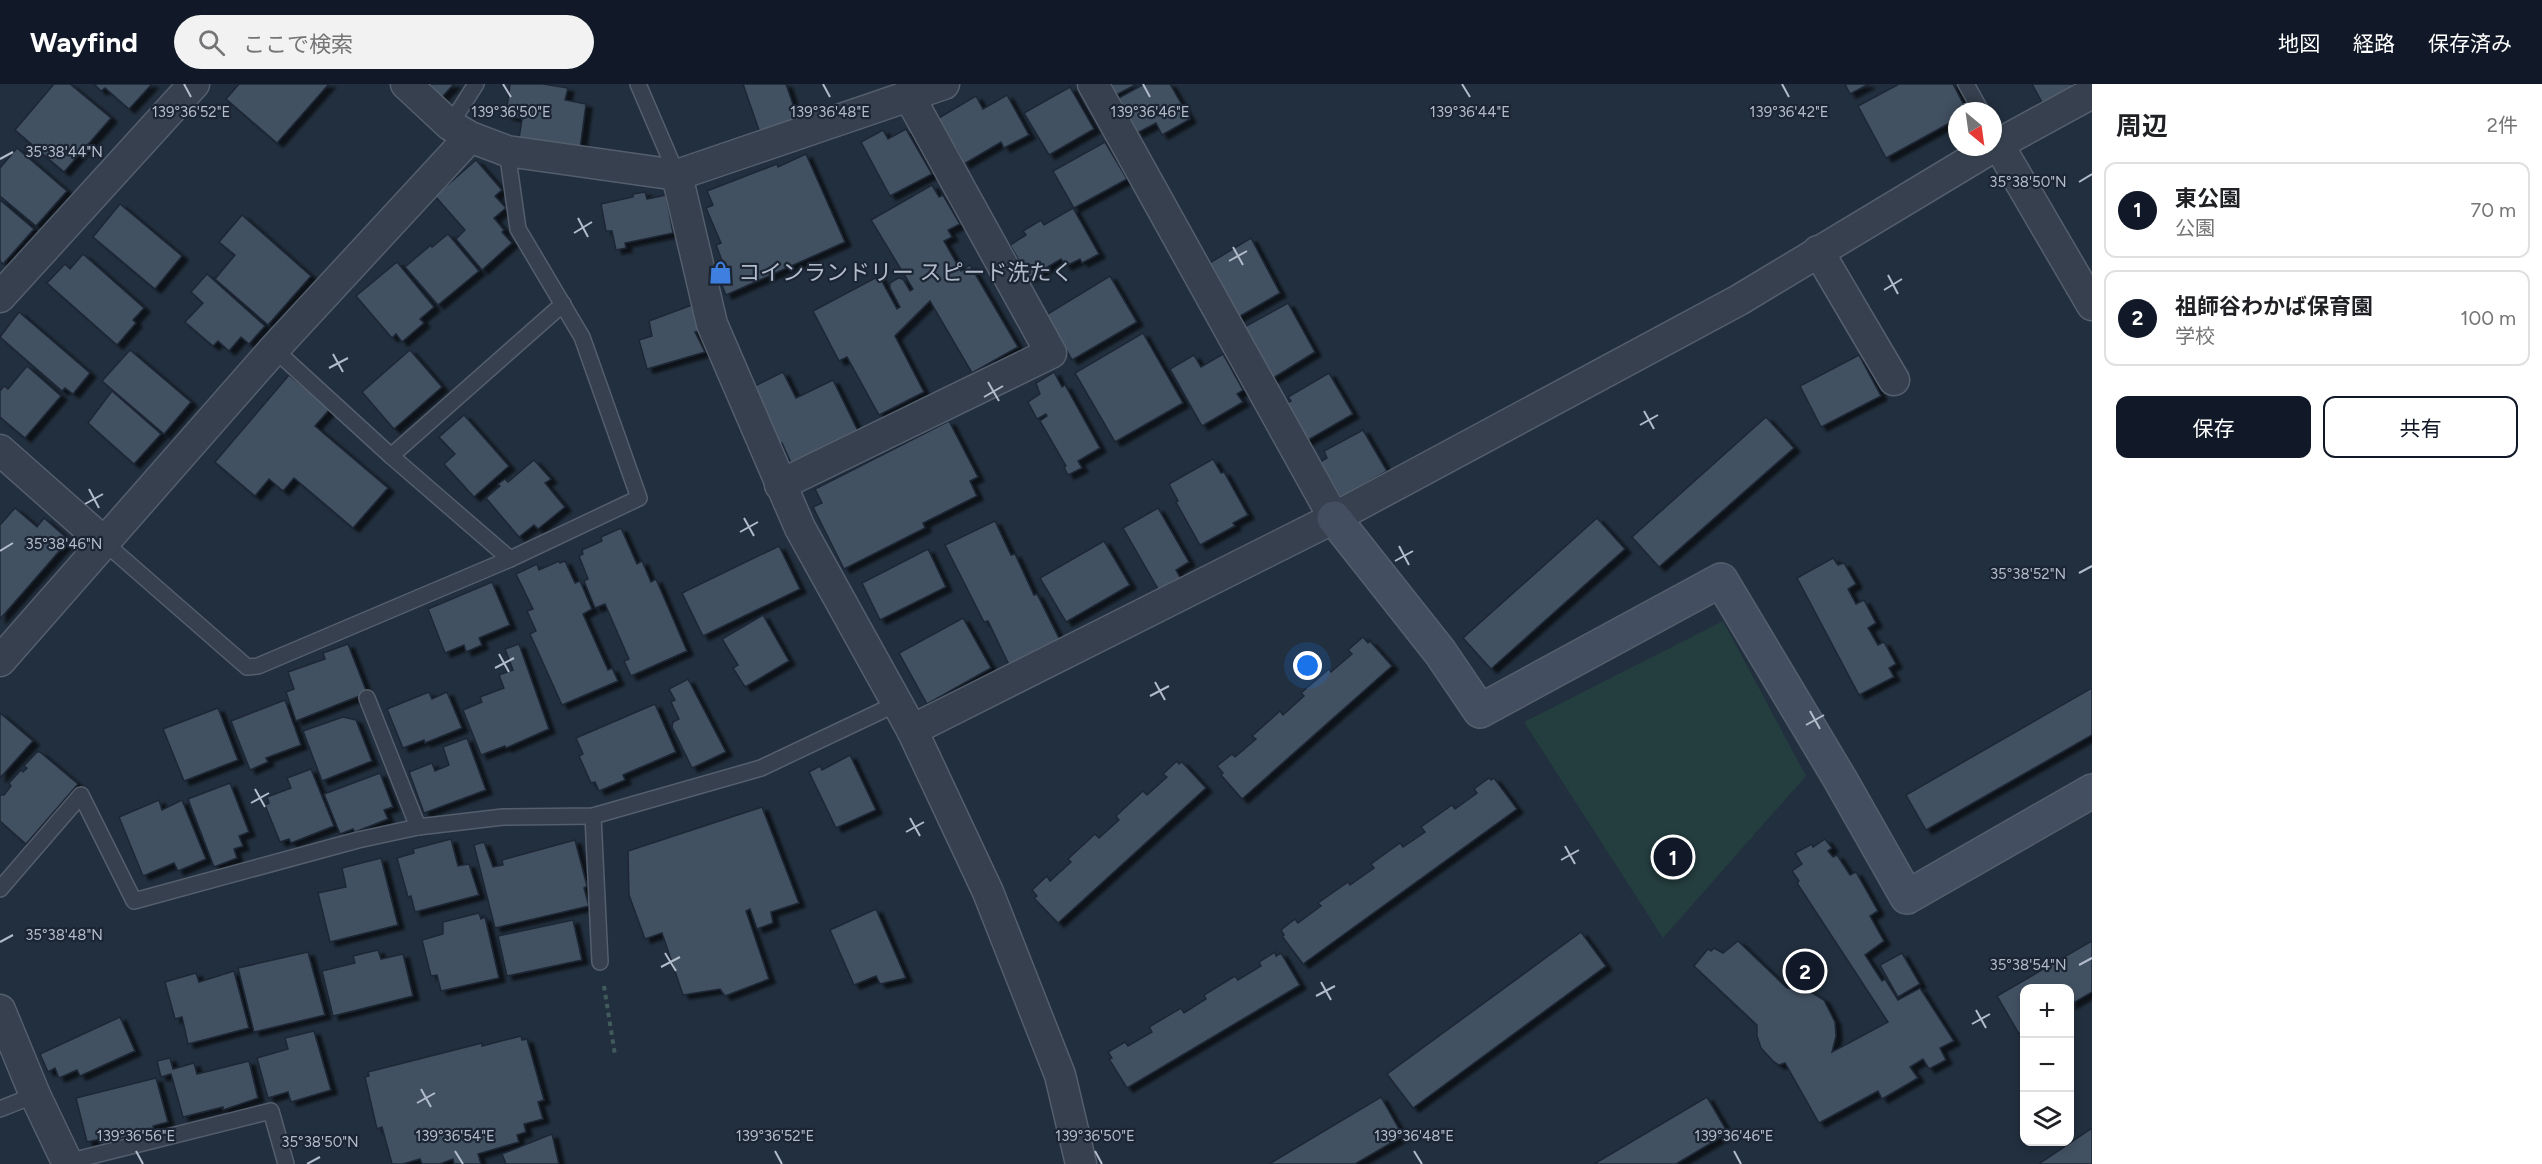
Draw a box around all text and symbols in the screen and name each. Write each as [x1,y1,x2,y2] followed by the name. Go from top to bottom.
[174,15,594,69] search box
[30,25,138,59] text: Wayfind
[195,26,228,59] icon: search
[243,31,353,58] text: ここで検索
[2278,31,2320,56] text: 地図
[2353,31,2395,56] text: 経路
[2428,31,2512,56] text: 保存済み
[1948,102,2002,156] north arrow
[152,103,230,121] text: 139°36'52"E
[471,103,551,121] text: 139°36'50"E
[790,103,870,121] text: 139°36'48"E
[1110,103,1190,121] text: 139°36'46"E
[1430,103,1510,121] text: 139°36'44"E
[1749,103,1829,121] text: 139°36'42"E
[2116,110,2168,142] text: 周辺
[2487,113,2518,137] text: 2件
[25,143,103,161] text: 35°38'44"N
[1989,173,2067,191] text: 35°38'50"N
[2175,185,2241,212] text: 東公園
[2133,198,2142,222] text: 1
[2470,198,2516,222] text: 70 m
[2175,216,2215,240] text: 公園
[707,259,733,285] shop icon: コインランドリー スピード洗たく
[738,259,1073,286] place label: コインランドリー スピード洗たく
[2175,293,2373,320] text: 祖師谷わかば保育園
[2132,306,2143,330] text: 2
[2460,306,2516,330] text: 100 m
[2175,324,2215,348] text: 学校
[2116,396,2311,458] button: 保存
[2323,396,2518,458] button: 共有
[26,535,102,553] text: 35°38'46"N
[1990,565,2066,583] text: 35°38'52"N
[1293,651,1322,680] your location
[1654,834,1692,880] pin: 1
[25,926,103,944] text: 35°38'48"N
[1786,948,1824,994] pin: 2
[1989,956,2067,974] text: 35°38'54"N
[2020,984,2074,1146] map controls
[2020,984,2074,1038] button: +
[2020,1038,2074,1092] button: −
[2020,1092,2074,1146] button: layers
[97,1127,175,1145] text: 139°36'56"E
[415,1127,495,1145] text: 139°36'54"E
[736,1127,814,1145] text: 139°36'52"E
[1055,1127,1135,1145] text: 139°36'50"E
[1374,1127,1454,1145] text: 139°36'48"E
[1694,1127,1774,1145] text: 139°36'46"E
[281,1133,359,1151] text: 35°38'50"N

